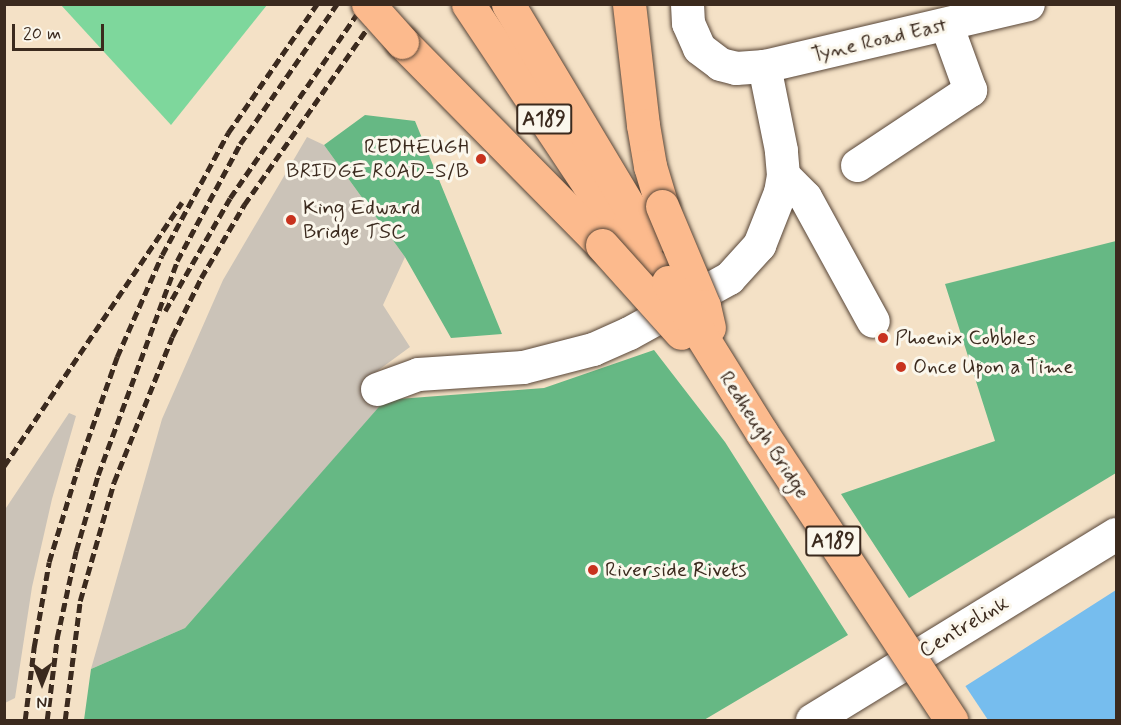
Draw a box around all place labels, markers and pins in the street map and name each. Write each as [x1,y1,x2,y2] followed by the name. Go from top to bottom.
[286,134,469,184] place label: REDHEUGH BRIDGE ROAD-S/B
[474,152,488,166] marker: REDHEUGH BRIDGE ROAD-S/B
[303,195,415,245] place label: King Edward Bridge TSC
[284,213,298,227] marker: King Edward Bridge TSC
[895,325,1040,351] place label: Phoenix Cobbles
[876,331,890,345] marker: Phoenix Cobbles
[913,354,1071,380] place label: Once Upon a Time
[894,360,908,374] marker: Once Upon a Time
[605,557,748,583] place label: Riverside Rivets
[586,563,600,577] marker: Riverside Rivets

